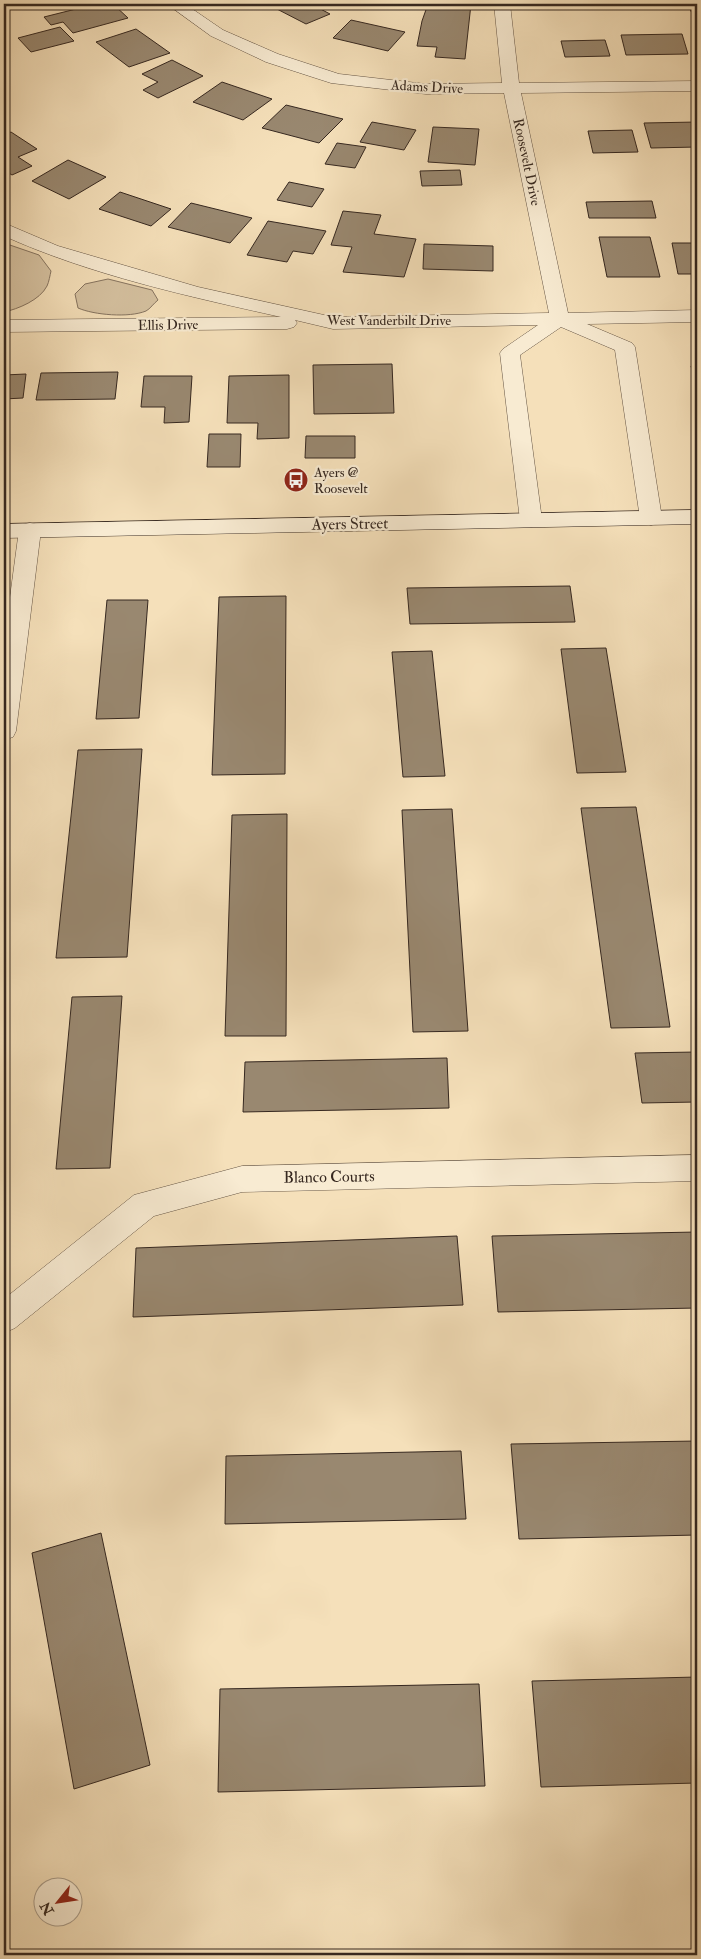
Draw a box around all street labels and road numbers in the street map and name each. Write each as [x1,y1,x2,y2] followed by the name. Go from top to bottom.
[390,77,464,97] street label: Adams Drive
[509,117,545,207] street label: Roosevelt Drive
[326,312,451,329] street label: West Vanderbilt Drive
[137,316,199,334] street label: Ellis Drive
[310,513,389,535] street label: Ayers Street
[283,1166,375,1188] street label: Blanco Courts

